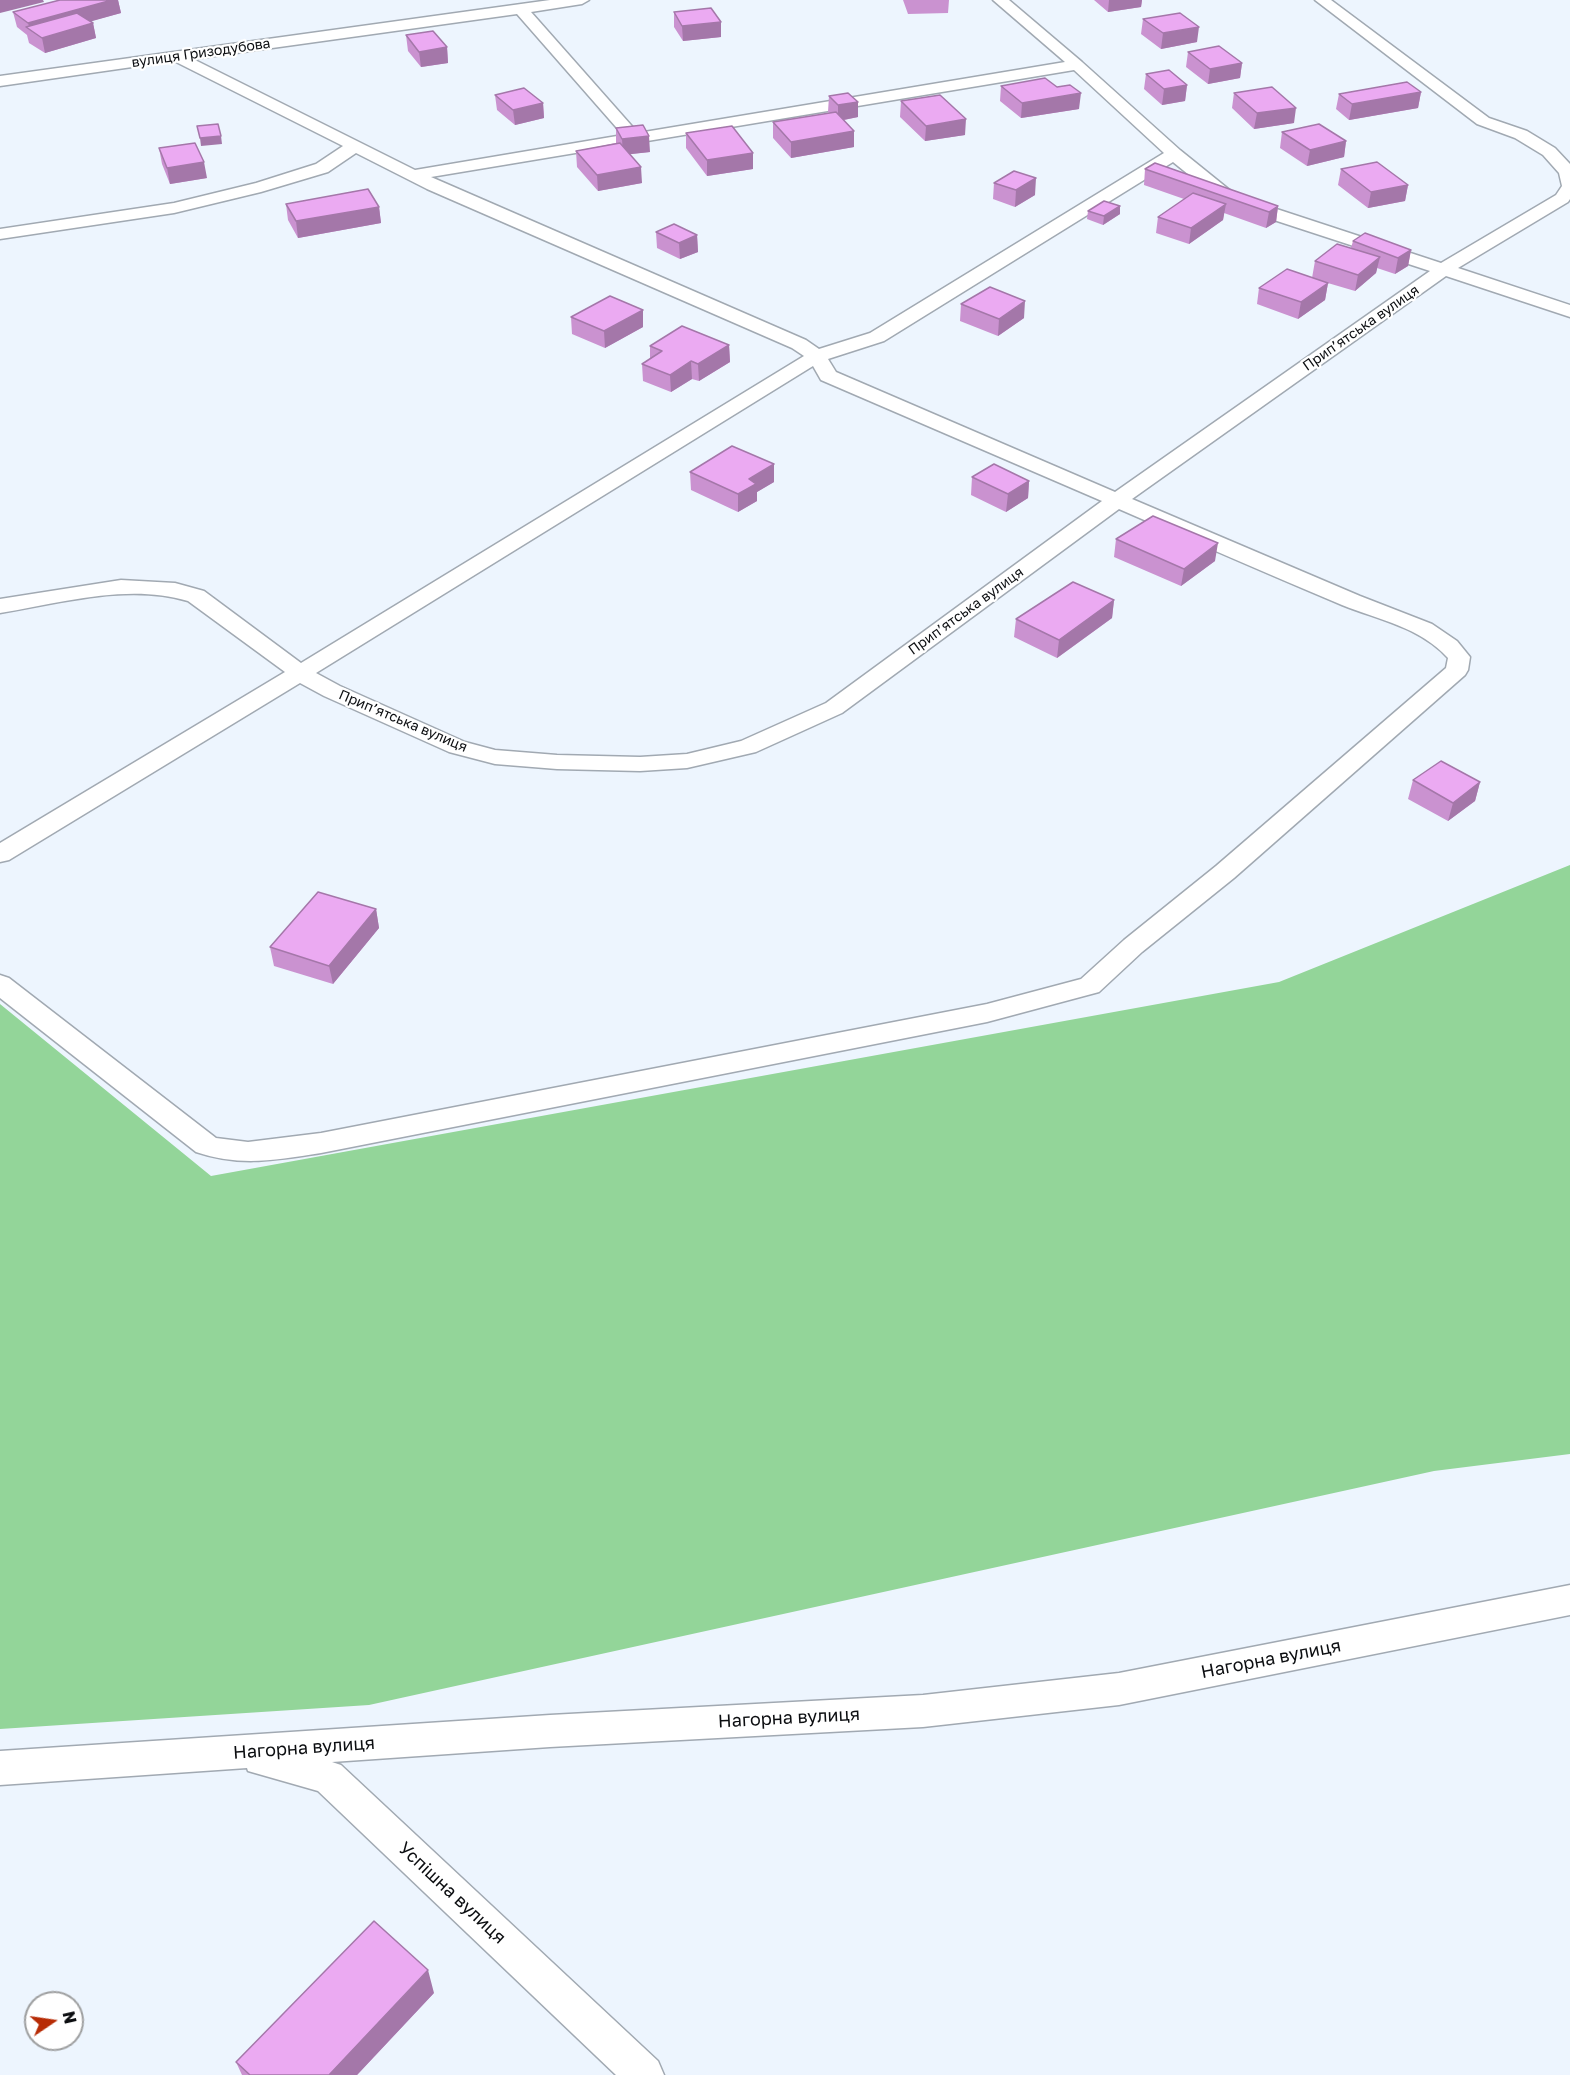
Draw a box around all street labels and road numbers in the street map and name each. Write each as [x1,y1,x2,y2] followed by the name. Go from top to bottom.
[131,35,271,71] street label: вулиця Гризодубова
[1300,282,1422,374] street label: Прип’ятська вулиця
[905,564,1027,658] street label: Прип’ятська вулиця
[336,686,470,756] street label: Прип’ятська вулиця
[1199,1635,1343,1683] street label: Нагорна вулиця
[717,1703,861,1733] street label: Нагорна вулиця
[232,1732,376,1764] street label: Нагорна вулиця
[394,1838,510,1948] street label: Успішна вулиця

